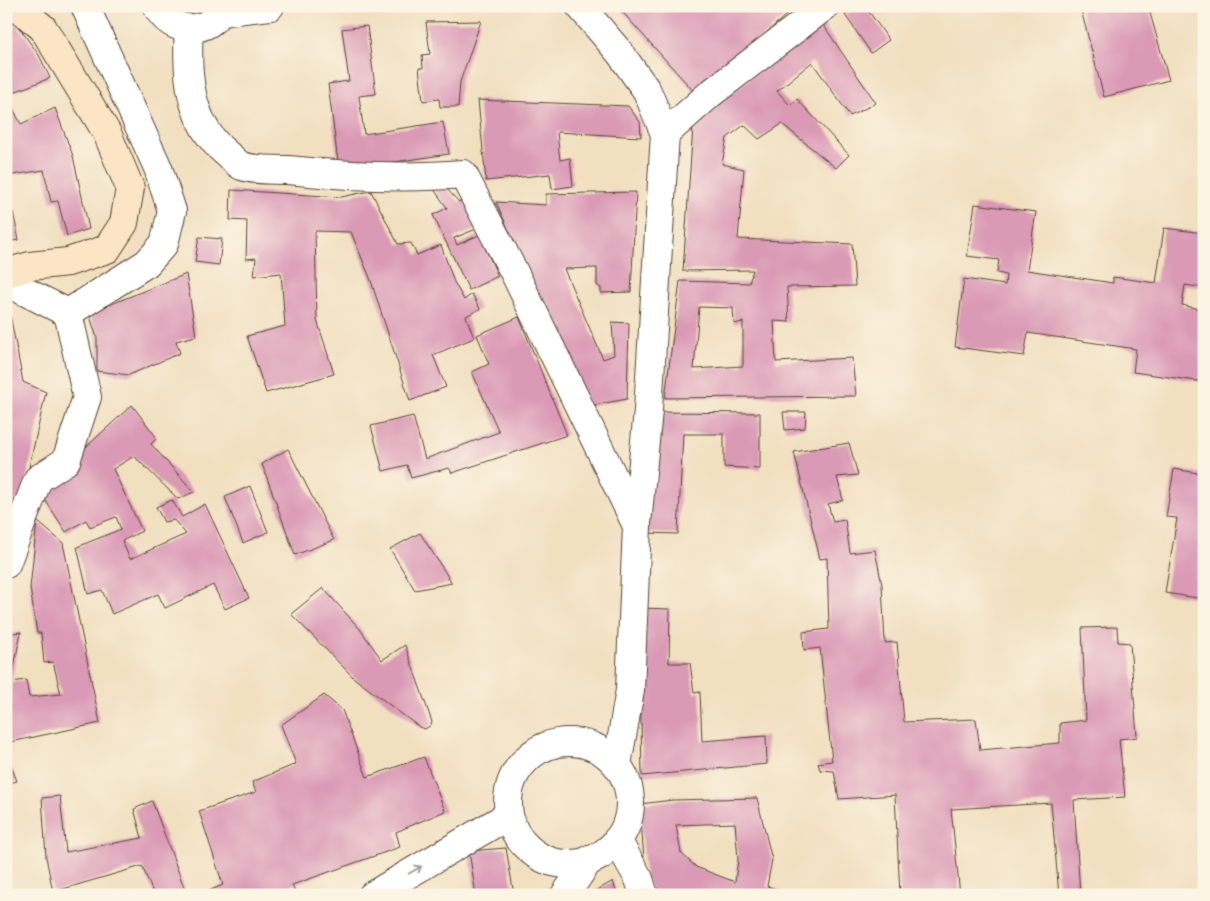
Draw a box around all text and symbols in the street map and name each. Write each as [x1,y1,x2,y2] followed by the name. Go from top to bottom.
[407,865,421,875] one-way arrow

